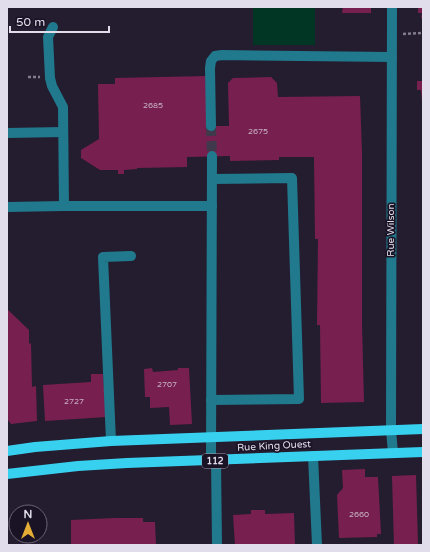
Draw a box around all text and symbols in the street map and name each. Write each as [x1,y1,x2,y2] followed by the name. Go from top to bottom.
[10,8,109,34] scale bar
[16,15,45,29] text: 50 m
[143,101,163,110] house number: 2685
[248,127,268,136] house number: 2675
[385,203,397,257] street label: Rue Wilson
[157,380,177,389] house number: 2707
[64,397,84,406] house number: 2727
[237,438,311,454] street label: Rue King Ouest
[202,454,228,468] road number: 112
[8,504,48,544] north arrow
[24,508,32,521] text: N
[349,510,369,519] house number: 2660

